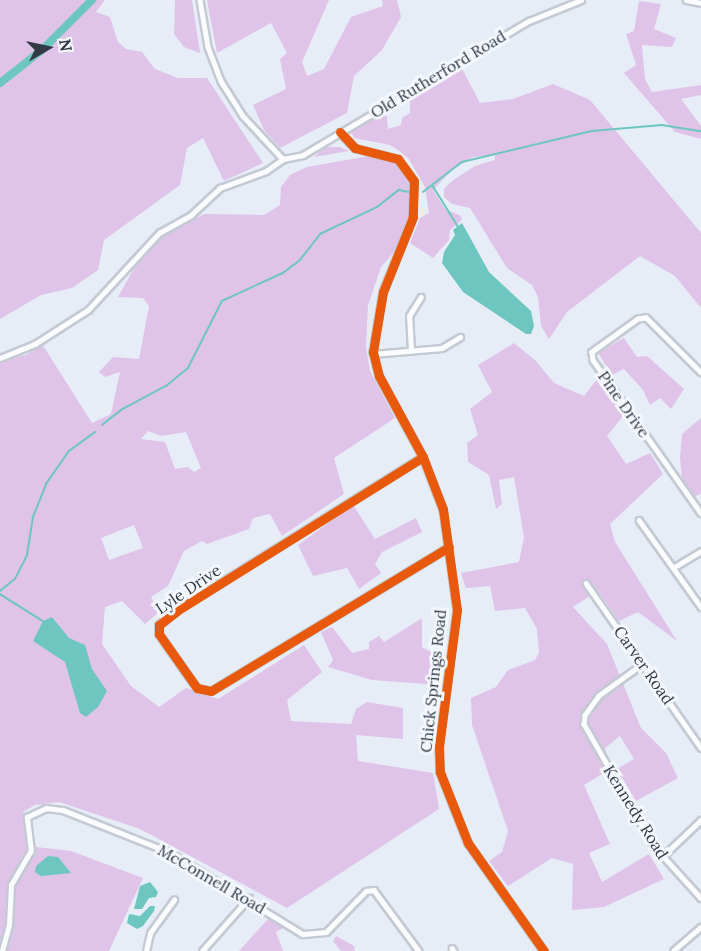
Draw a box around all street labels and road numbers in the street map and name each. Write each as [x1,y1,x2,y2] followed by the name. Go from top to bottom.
[367,26,509,122] street label: Old Rutherford Road
[594,367,654,441] street label: Pine Drive
[152,560,224,618] street label: Lyle Drive
[416,608,450,754] street label: Chick Springs Road
[610,622,678,708] street label: Carver Road
[600,762,672,862] street label: Kennedy Road
[155,840,269,918] street label: McConnell Road

